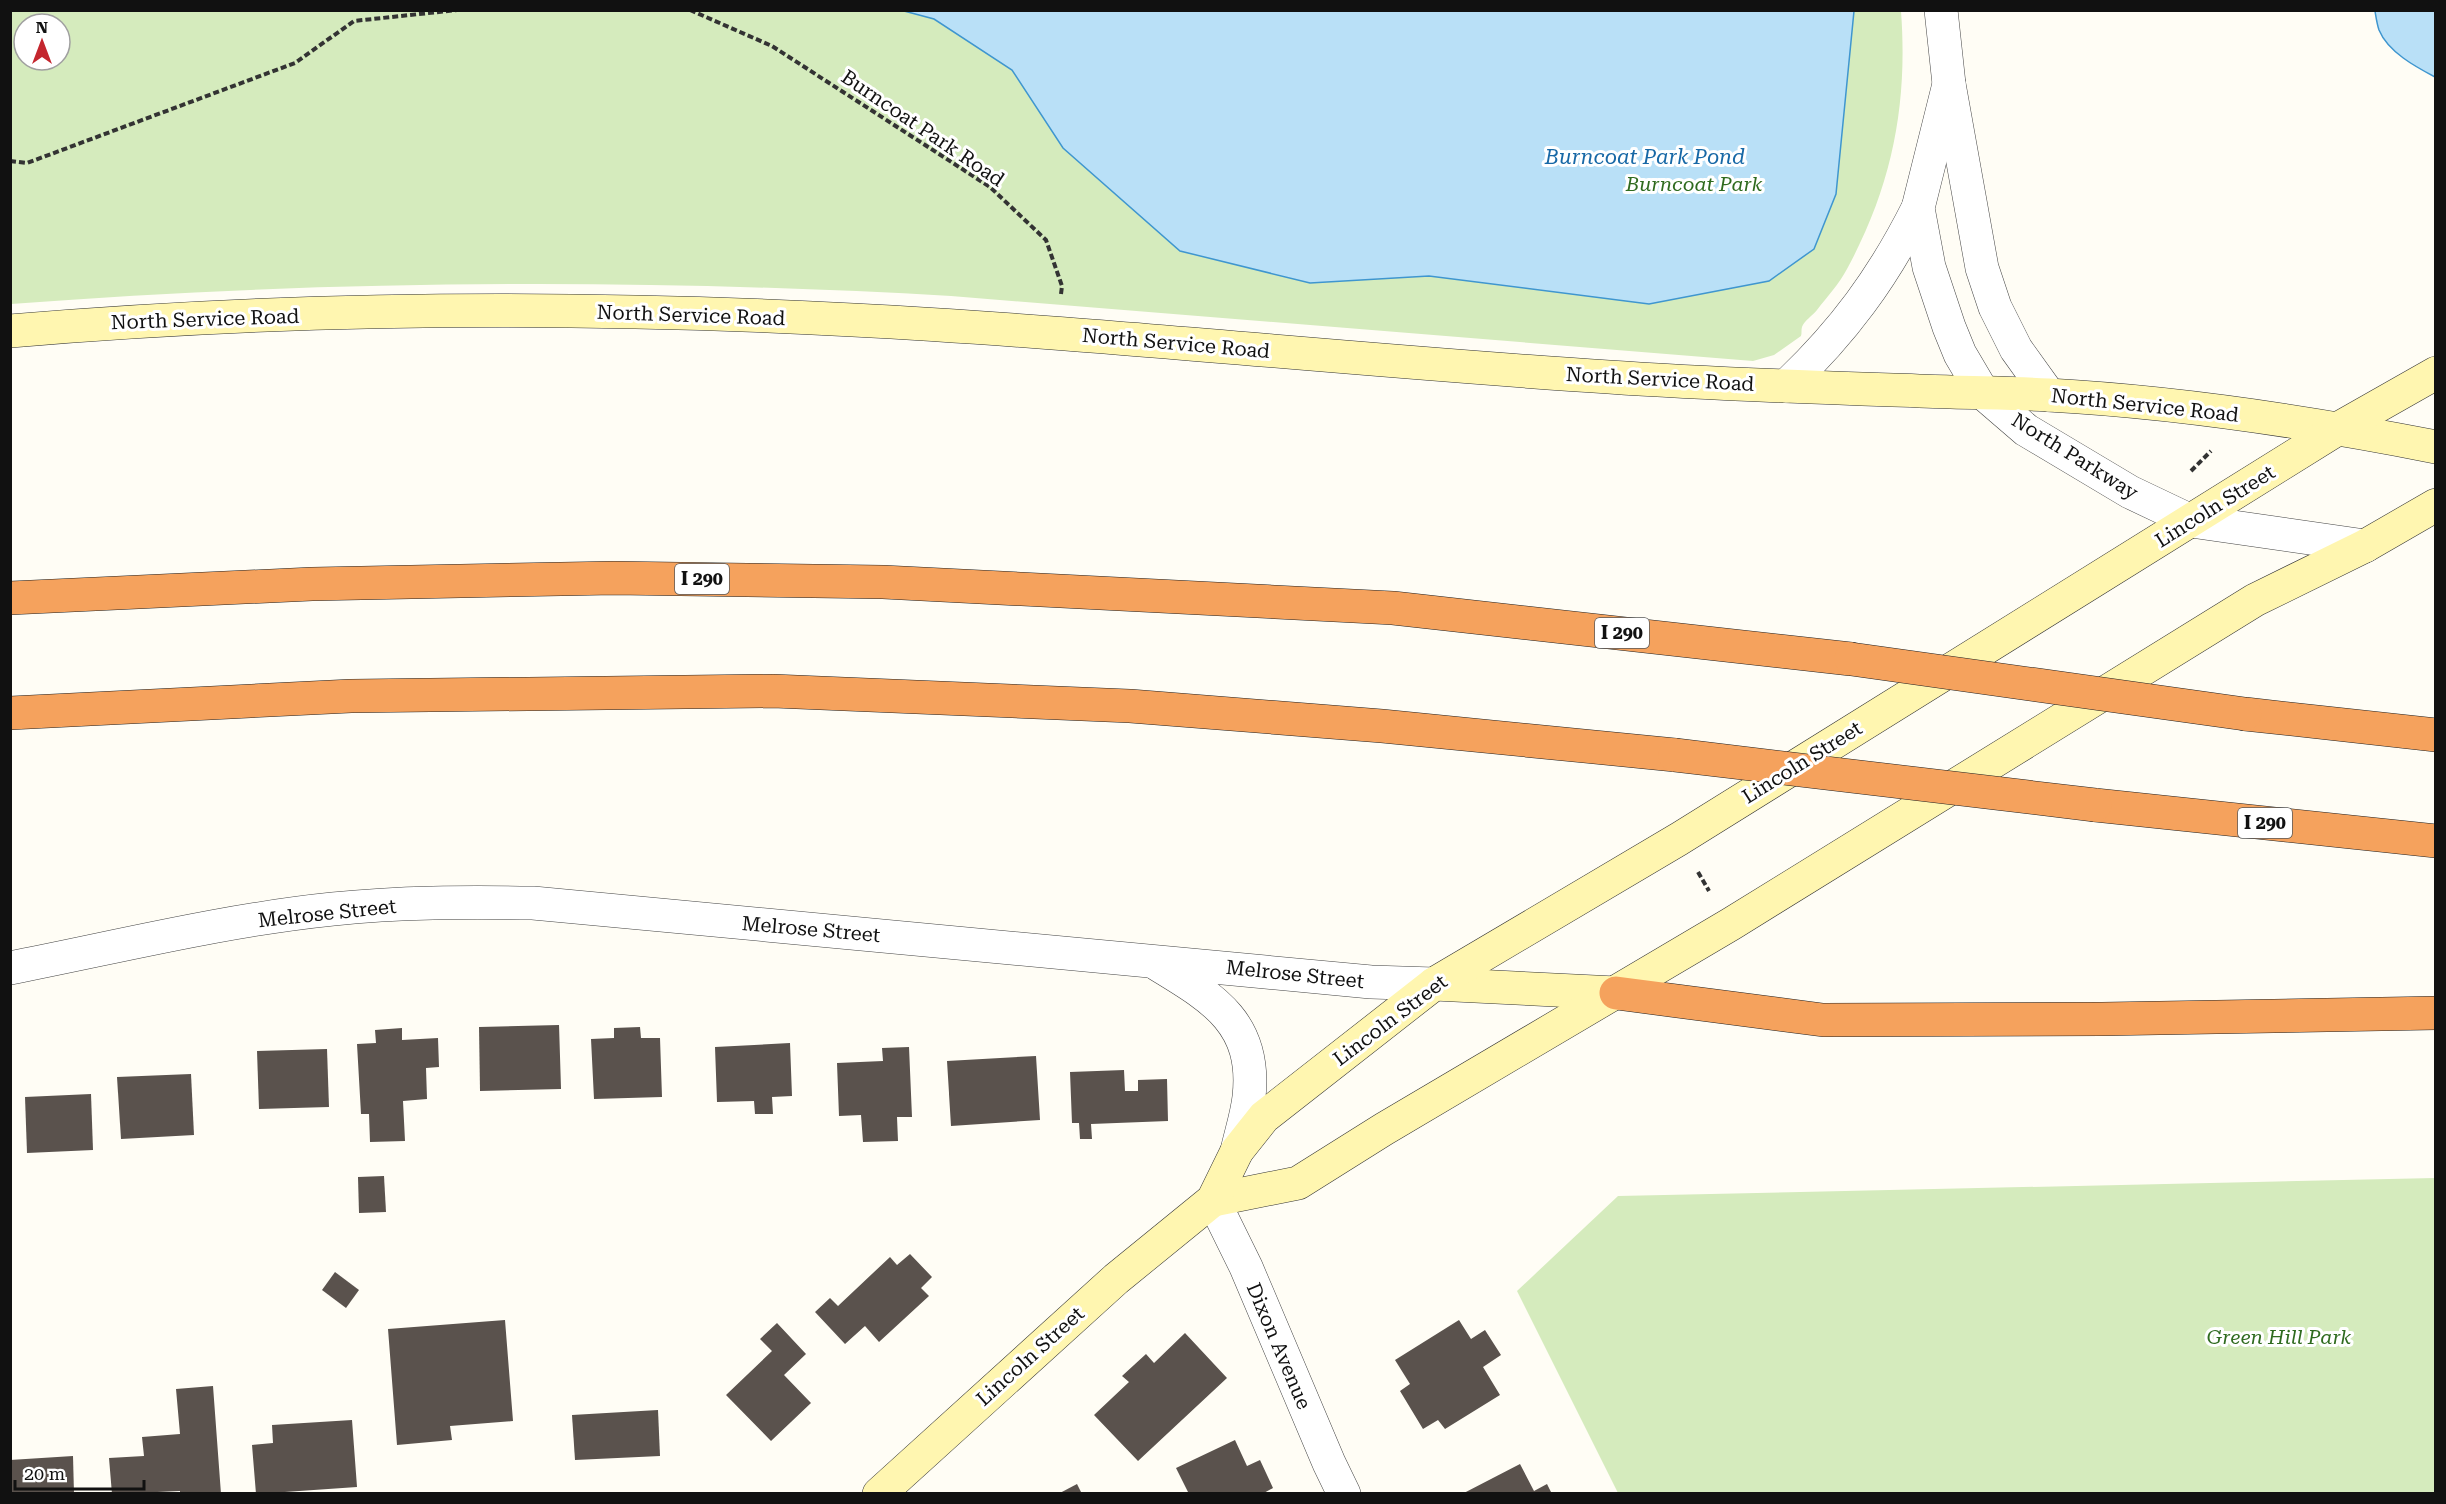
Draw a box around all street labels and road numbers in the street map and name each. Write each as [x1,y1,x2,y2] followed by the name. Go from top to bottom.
[837,65,1009,192] street label: Burncoat Park Road
[596,300,786,330] street label: North Service Road
[110,304,300,334] street label: North Service Road
[1081,323,1271,363] street label: North Service Road
[1565,362,1755,396] street label: North Service Road
[2050,383,2240,427] street label: North Service Road
[2007,408,2143,505] street label: North Parkway
[2151,459,2280,552] street label: Lincoln Street
[675,564,729,594] road number: I 290
[1595,618,1649,648] road number: I 290
[1738,715,1867,808] street label: Lincoln Street
[2238,808,2292,838] road number: I 290
[257,894,398,932] street label: Melrose Street
[741,911,882,947] street label: Melrose Street
[1225,955,1366,993] street label: Melrose Street
[1328,969,1452,1071] street label: Lincoln Street
[1242,1279,1316,1413] street label: Dixon Avenue
[971,1301,1089,1411] street label: Lincoln Street

